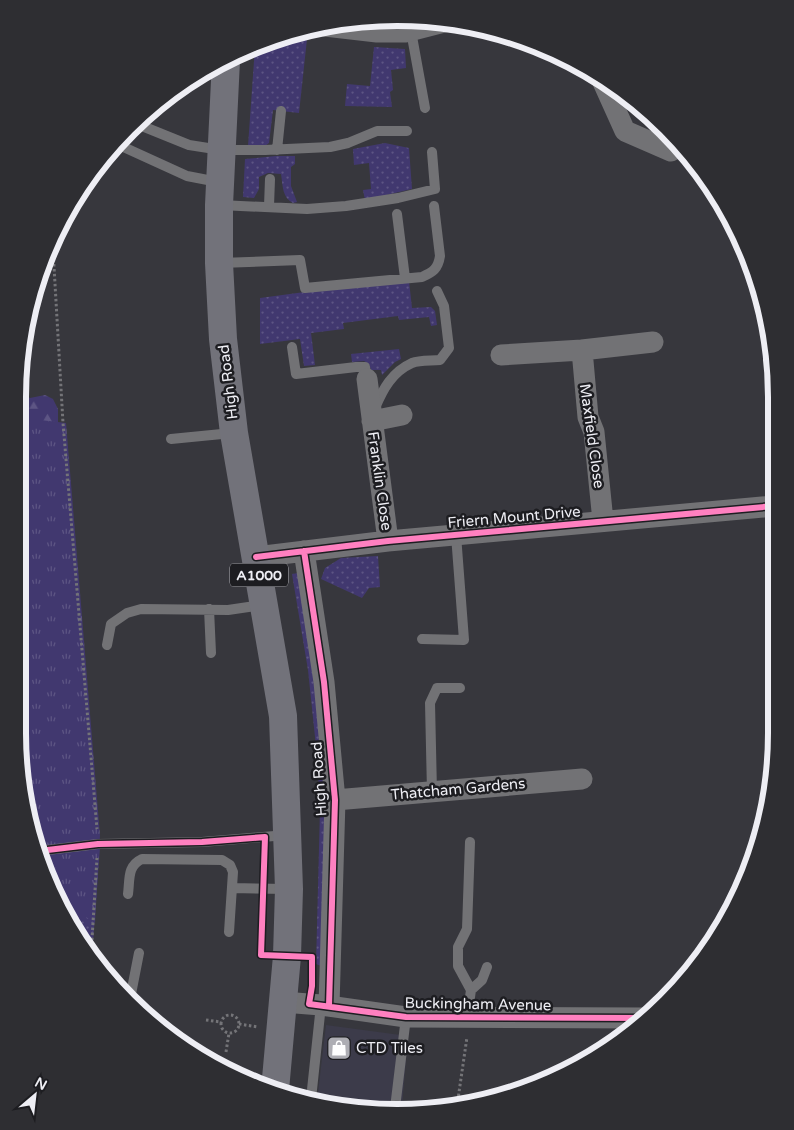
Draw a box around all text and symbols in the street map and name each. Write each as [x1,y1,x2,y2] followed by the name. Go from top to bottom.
[214,344,242,420] street label: High Road
[576,383,608,489] street label: Maxfield Close
[364,430,396,532] street label: Franklin Close
[447,502,581,532] street label: Friern Mount Drive
[230,564,288,586] road number: A1000
[307,741,331,817] street label: High Road
[390,774,526,804] street label: Thatcham Gardens
[404,994,552,1014] street label: Buckingham Avenue
[326,1035,352,1061] shop icon: CTD Tiles
[356,1039,423,1057] place label: CTD Tiles
[10,1070,60,1120] north arrow
[32,1074,50,1094] text: N

